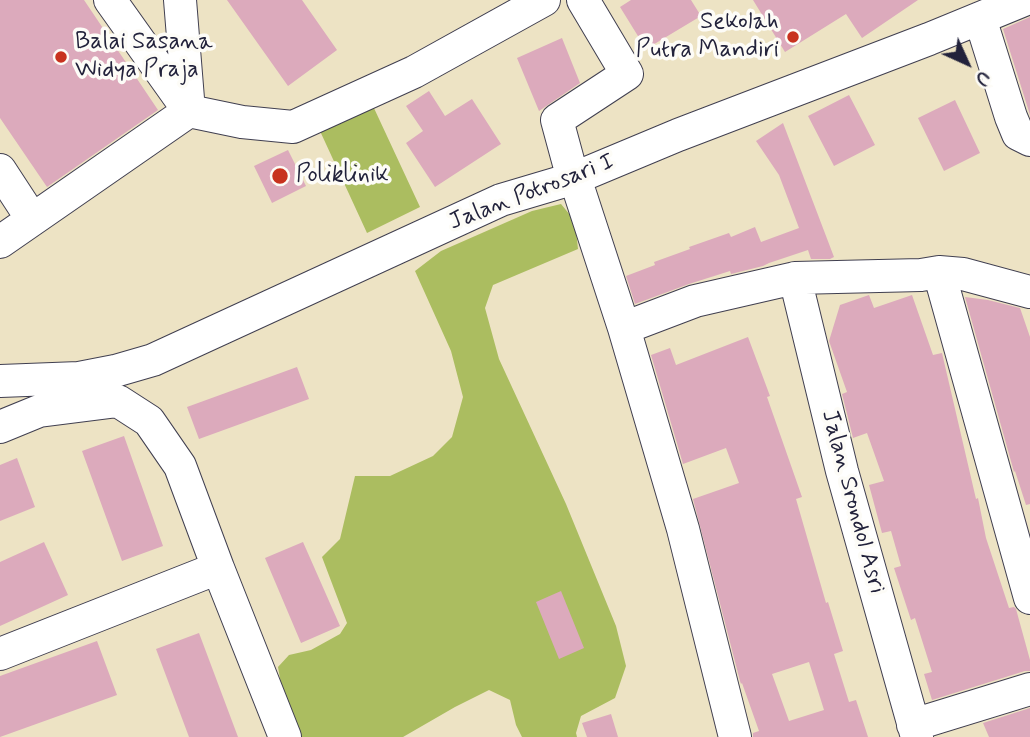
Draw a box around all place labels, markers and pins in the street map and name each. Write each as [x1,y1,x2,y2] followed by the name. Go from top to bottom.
[636,9,779,65] place label: Sekolah Putra Mandiri
[75,29,213,85] place label: Balai Sasana Widya Praja
[785,29,801,45] marker: Sekolah Putra Mandiri
[53,49,69,65] marker: Balai Sasana Widya Praja
[296,162,389,190] place label: Poliklinik
[270,166,290,186] marker: Poliklinik

